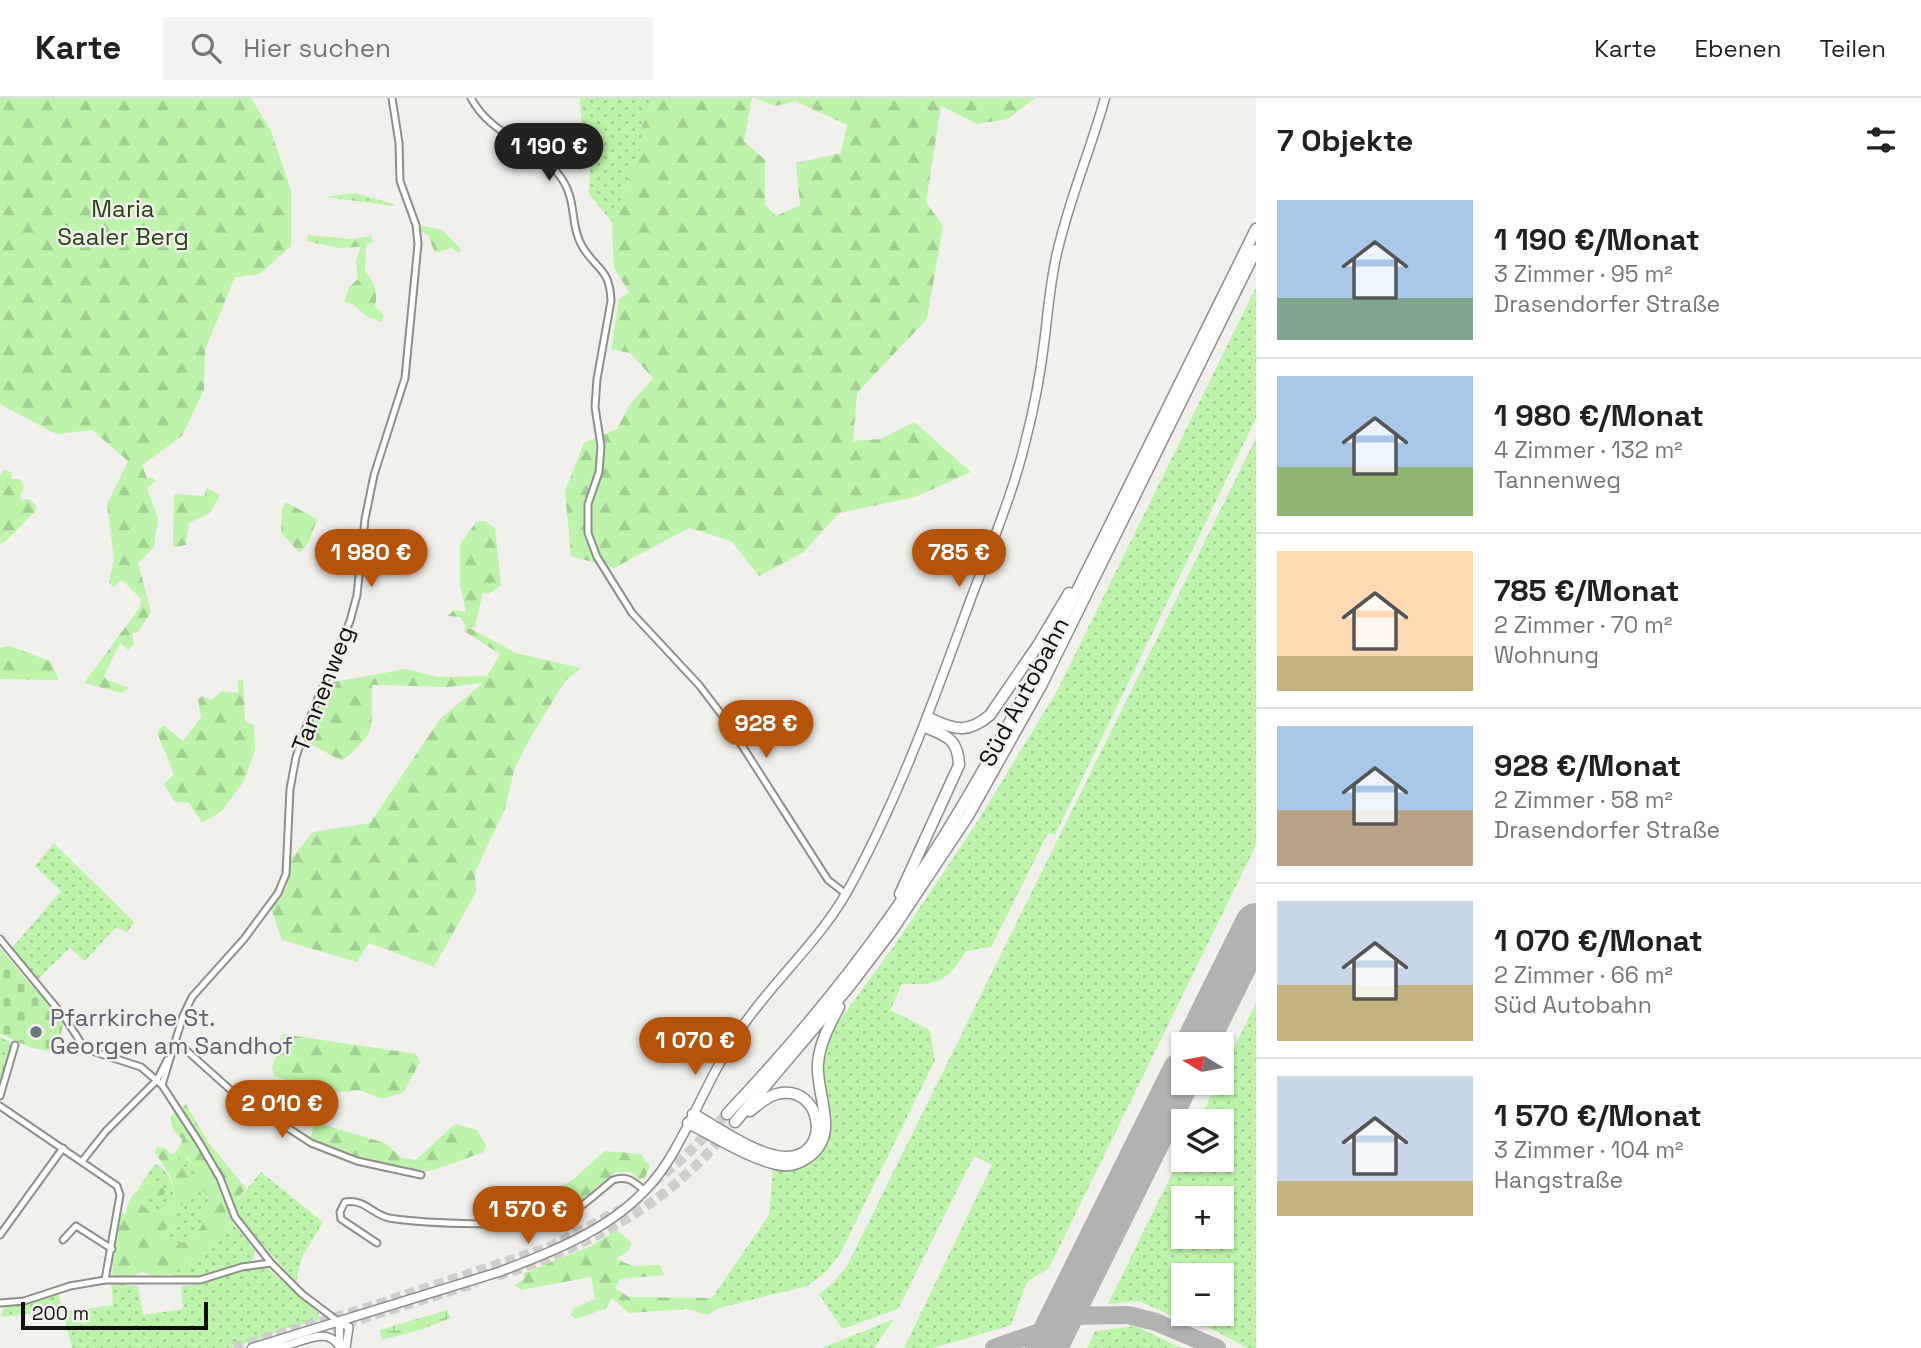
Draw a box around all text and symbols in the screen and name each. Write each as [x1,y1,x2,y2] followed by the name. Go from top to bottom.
[163,17,653,80] search box
[35,27,121,69] text: Karte
[187,29,225,67] icon: search
[243,31,391,65] text: Hier suchen
[1594,33,1657,64] text: Karte
[1695,33,1781,64] text: Ebenen
[1819,33,1886,64] text: Teilen
[1277,121,1413,160] text: 7 Objekte
[1862,121,1900,159] icon: filters
[484,123,614,183] pin: 1 190 €
[510,131,588,161] text: 1 190 €
[57,193,189,252] park label: Maria Saaler Berg
[1494,220,1700,259] text: 1 190 €/Monat
[1333,228,1417,312] icon: home
[1494,259,1673,289] text: 3 Zimmer · 95 m²
[1494,289,1720,319] text: Drasendorfer Straße
[1494,396,1704,435] text: 1 980 €/Monat
[1333,404,1417,488] icon: home
[1494,435,1683,465] text: 4 Zimmer · 132 m²
[1494,465,1621,495] text: Tannenweg
[306,530,436,589] pin: 1 980 €
[910,530,1008,589] pin: 785 €
[331,537,411,567] text: 1 980 €
[928,537,990,567] text: 785 €
[1494,571,1679,610] text: 785 €/Monat
[1333,579,1417,663] icon: home
[1494,610,1672,640] text: 2 Zimmer · 70 m²
[971,612,1076,772] street label: Süd Autobahn
[284,621,361,756] street label: Tannenweg
[1494,640,1599,670] text: Wohnung
[717,700,815,760] pin: 928 €
[734,708,798,738] text: 928 €
[1494,746,1681,785] text: 928 €/Monat
[1333,754,1417,838] icon: home
[1494,785,1673,815] text: 2 Zimmer · 58 m²
[1494,815,1720,845] text: Drasendorfer Straße
[1494,921,1703,960] text: 1 070 €/Monat
[1333,929,1417,1013] icon: home
[1494,960,1673,990] text: 2 Zimmer · 66 m²
[1494,990,1652,1020] text: Süd Autobahn
[50,1002,293,1061] place label: Pfarrkirche St. Georgen am Sandhof
[630,1018,760,1077] pin: 1 070 €
[28,1024,44,1040] marker: Pfarrkirche St. Georgen am Sandhof
[655,1025,735,1055] text: 1 070 €
[1171,1032,1234,1096] north arrow
[1171,1032,1234,1326] map controls
[217,1080,347,1140] pin: 2 010 €
[241,1088,323,1118] text: 2 010 €
[1494,1096,1702,1135] text: 1 570 €/Monat
[1333,1104,1417,1188] icon: home
[1171,1109,1234,1172] button: layers
[1494,1135,1684,1165] text: 3 Zimmer · 104 m²
[1494,1165,1623,1195] text: Hangstraße
[463,1186,593,1246] pin: 1 570 €
[1171,1186,1234,1249] button: +
[489,1194,567,1224] text: 1 570 €
[1171,1263,1234,1326] button: −
[21,1299,208,1331] scale bar
[32,1301,89,1326] text: 200 m

